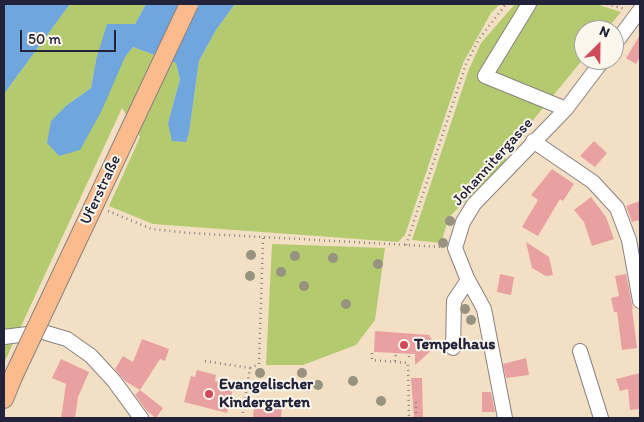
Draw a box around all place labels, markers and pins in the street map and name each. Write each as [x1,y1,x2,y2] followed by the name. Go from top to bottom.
[414,335,495,355] place label: Tempelhaus
[398,339,410,351] marker: Tempelhaus
[219,375,313,413] place label: Evangelischer Kindergarten
[203,388,215,400] marker: Evangelischer Kindergarten

